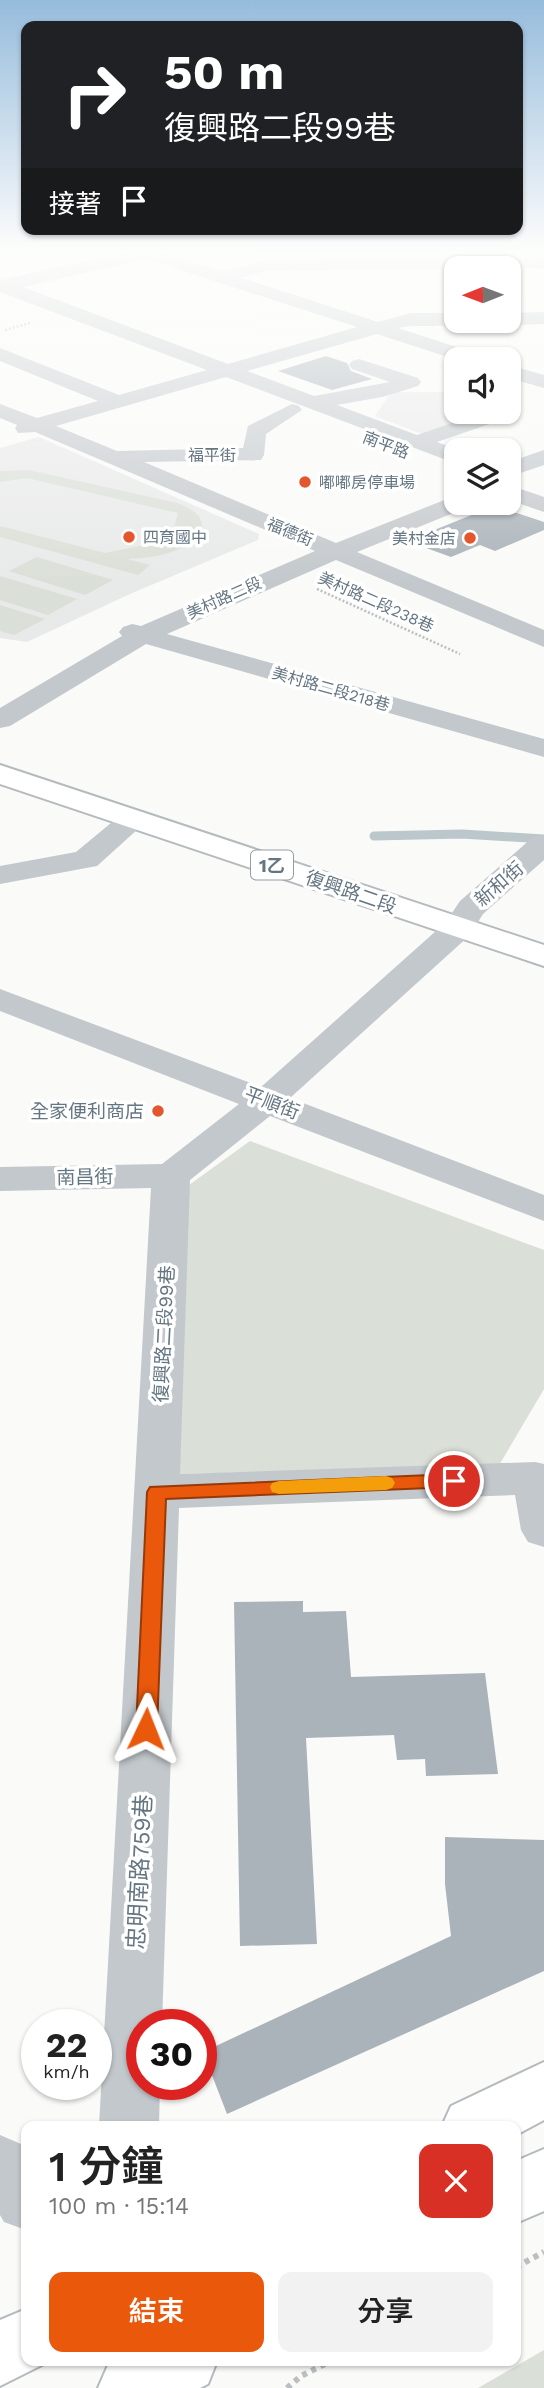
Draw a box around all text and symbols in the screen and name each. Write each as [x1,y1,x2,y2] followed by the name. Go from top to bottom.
[164,43,284,101] text: 50 m
[49,49,140,140] icon: right
[164,109,396,147] text: 復興路二段99巷
[115,182,153,220] icon: arrive
[49,189,101,219] text: 接著
[444,256,522,332] north arrow
[444,256,521,515] map controls
[444,347,521,424] button: sound
[360,428,412,462] street label: 南平路
[444,438,521,515] button: layers
[188,446,236,465] street label: 福平街
[319,473,415,492] place label: 嘟嘟房停車場
[297,474,313,490] marker: 嘟嘟房停車場
[264,514,316,550] street label: 福德街
[143,528,207,547] place label: 四育國中
[121,529,137,545] marker: 四育國中
[392,529,456,548] place label: 美村金店
[462,530,478,546] marker: 美村金店
[315,568,437,636] street label: 美村路二段238巷
[184,573,264,623] street label: 美村路二段
[270,663,392,715] street label: 美村路二段218巷
[251,850,293,880] road number: 1乙
[470,857,528,911] street label: 新和街
[302,866,400,918] street label: 復興路二段
[241,1082,303,1124] street label: 平順街
[30,1100,144,1123] place label: 全家便利商店
[150,1103,166,1119] marker: 全家便利商店
[56,1165,114,1189] street label: 南昌街
[149,1265,179,1403] street label: 復興路二段99巷
[424,1451,484,1511] pin
[435,1462,473,1500] icon: arrive
[109,1692,183,1766] position arrow
[122,1794,158,1950] street label: 忠明南路759巷
[126,2009,217,2100] speed limit sign: 30
[46,2024,87,2066] text: 22
[43,2061,90,2082] text: km/h
[49,2142,163,2191] text: 1 分鐘
[419,2144,493,2218] button: close
[49,2193,189,2220] text: 100 m · 15:14
[49,2272,264,2352] button: 結束
[278,2272,493,2352] button: 分享

